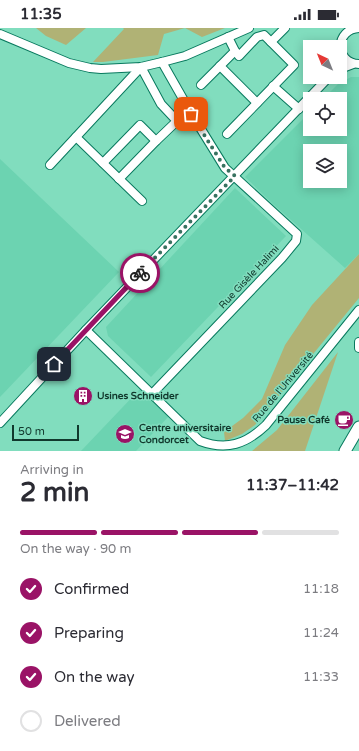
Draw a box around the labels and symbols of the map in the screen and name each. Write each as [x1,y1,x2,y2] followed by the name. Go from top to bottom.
[303,40,347,84] north arrow
[174,97,208,131] pin
[216,243,282,311] street label: Rue Gisèle Halimi
[120,253,160,293] courier
[37,347,71,381] pin
[250,349,316,425] street label: Rue de l'Université
[72,385,94,407] building icon: Usines Schneider
[97,390,179,402] place label: Usines Schneider
[333,409,355,431] cafe icon: Pause Café
[277,414,330,426] place label: Pause Café
[139,422,231,446] place label: Centre universitaire Condorcet
[12,423,79,442] scale bar
[114,423,136,445] school or university icon: Centre universitaire Condorcet

